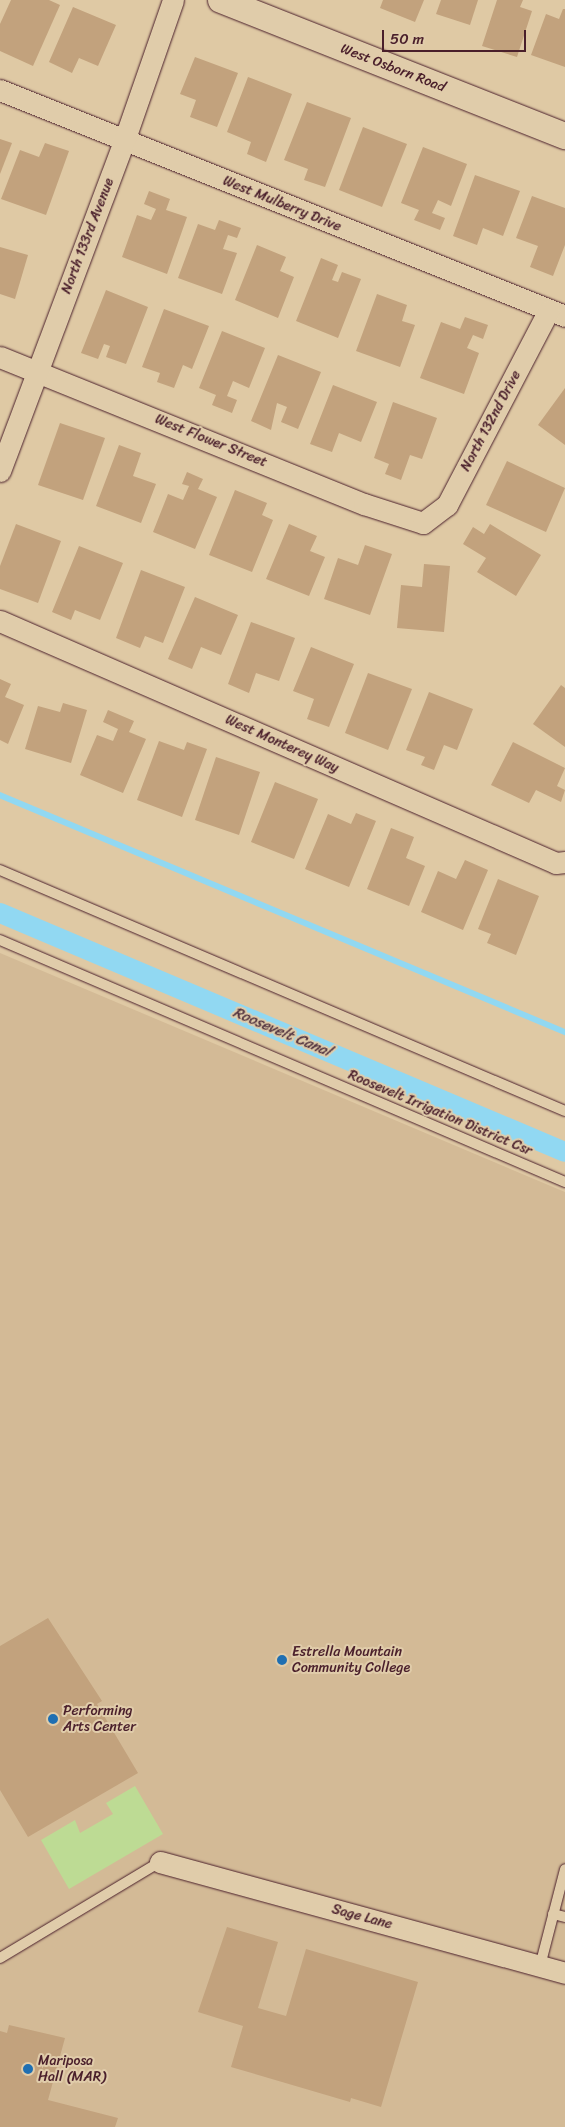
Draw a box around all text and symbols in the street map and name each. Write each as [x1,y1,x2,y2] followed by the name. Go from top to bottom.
[385,20,529,52] scale bar
[390,26,424,52] text: 50 m
[338,40,448,96] street label: West Osborn Road
[221,173,343,235] street label: West Mulberry Drive
[58,176,118,296] street label: North 133rd Avenue
[457,368,525,474] street label: North 132nd Drive
[152,411,270,471] street label: West Flower Street
[223,712,341,776] street label: West Monterey Way
[230,1003,334,1061] water label: Roosevelt Canal
[345,1066,535,1160] street label: Roosevelt Irrigation District Csr
[292,1644,410,1676] place label: Estrella Mountain Community College
[276,1654,288,1666] marker: Estrella Mountain Community College
[63,1703,136,1735] place label: Performing Arts Center
[47,1713,59,1725] marker: Performing Arts Center
[330,1901,394,1933] street label: Sage Lane
[38,2053,106,2086] place label: Mariposa Hall (MAR)
[22,2063,34,2075] marker: Mariposa Hall (MAR)

